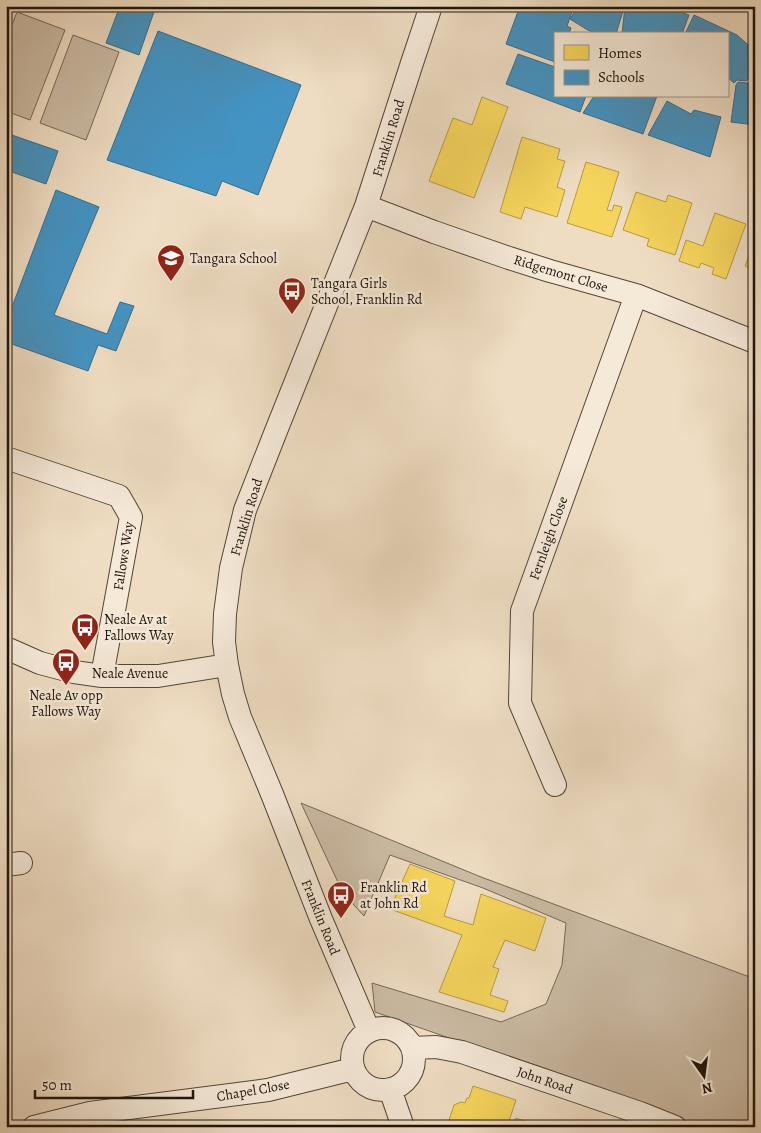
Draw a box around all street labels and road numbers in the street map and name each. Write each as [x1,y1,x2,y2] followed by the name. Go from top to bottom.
[368,97,409,179] street label: Franklin Road
[511,250,610,297] street label: Ridgemont Close
[226,476,267,558] street label: Franklin Road
[525,494,572,583] street label: Fernleigh Close
[109,520,138,592] street label: Fallows Way
[92,664,168,683] street label: Neale Avenue
[297,876,345,958] street label: Franklin Road
[514,1062,576,1099] street label: John Road
[215,1075,291,1106] street label: Chapel Close

